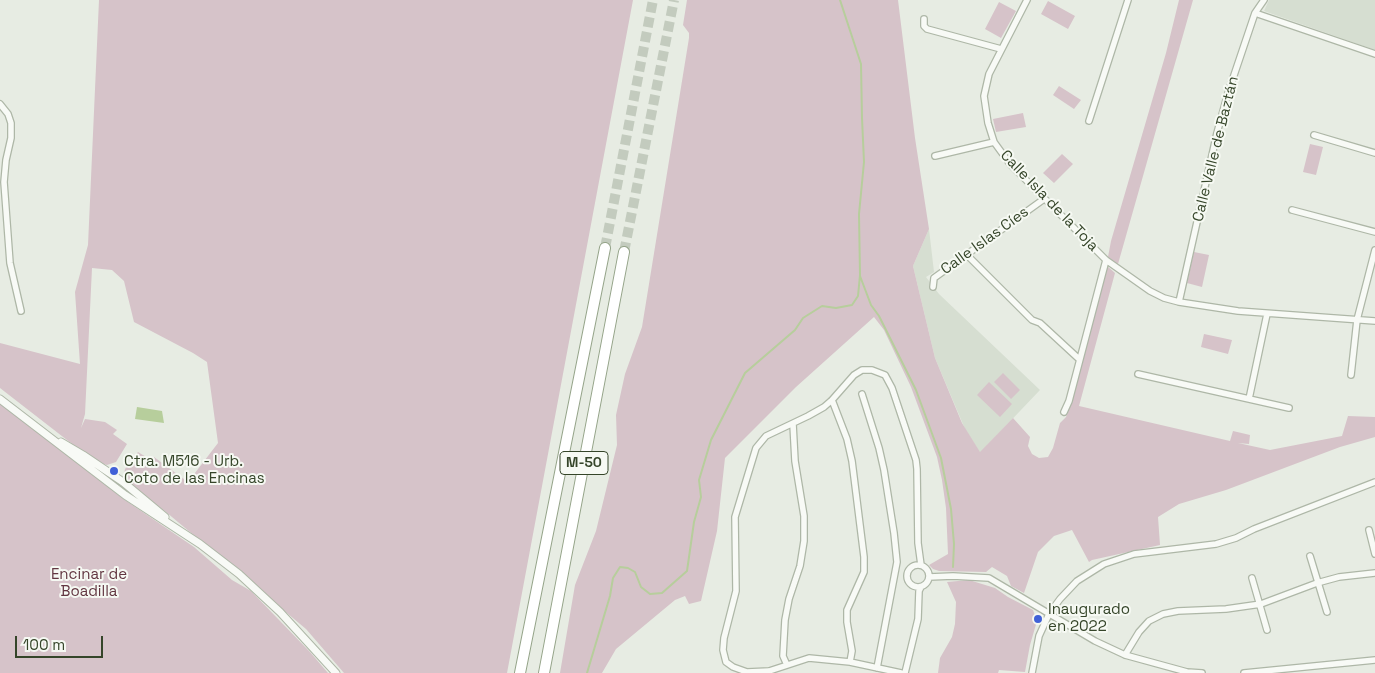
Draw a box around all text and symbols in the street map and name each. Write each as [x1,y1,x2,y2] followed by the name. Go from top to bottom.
[1189,74,1243,224] street label: Calle Valle de Baztán
[996,147,1102,255] street label: Calle Isla de la Toja
[938,203,1032,279] street label: Calle Islas Cíes
[560,452,608,474] road number: M-50
[124,453,265,488] place label: Ctra. M516 - Urb. Coto de las Encinas
[108,465,120,477] marker: Ctra. M516 - Urb. Coto de las Encinas
[51,566,127,601] park label: Encinar de Boadilla
[1048,601,1130,636] place label: Inaugurado en 2022
[1032,613,1044,625] marker: Inaugurado en 2022
[18,626,105,658] scale bar
[23,635,65,654] text: 100 m

